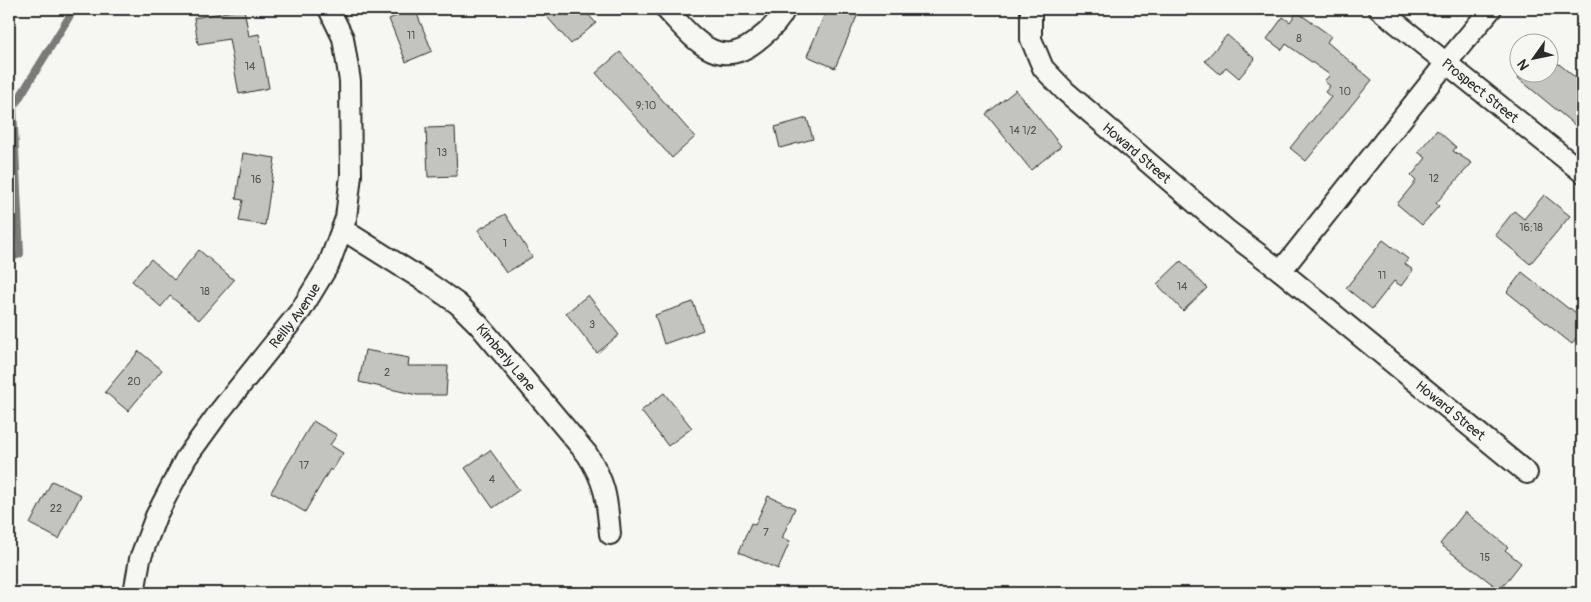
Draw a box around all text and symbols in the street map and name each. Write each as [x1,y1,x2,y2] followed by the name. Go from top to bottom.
[407,29,415,42] house number: 11
[1296,32,1302,45] house number: 8
[1508,32,1558,82] north arrow
[1439,55,1522,126] street label: Prospect Street
[1514,56,1533,73] text: N
[245,60,256,73] house number: 14
[1339,85,1351,98] house number: 10
[636,99,656,112] house number: 9;10
[1099,119,1175,187] street label: Howard Street
[1009,124,1037,137] house number: 14 1/2
[437,146,447,159] house number: 13
[1429,172,1439,185] house number: 12
[251,173,261,186] house number: 16
[1519,221,1543,234] house number: 16;18
[503,237,507,250] house number: 1
[1378,269,1386,282] house number: 11
[265,280,324,351] street label: Reilly Avenue
[1177,280,1188,293] house number: 14
[200,285,210,298] house number: 18
[589,318,595,331] house number: 3
[473,320,539,395] street label: Kimberly Lane
[384,366,390,379] house number: 2
[127,375,141,388] house number: 20
[1412,377,1489,444] street label: Howard Street
[299,459,309,472] house number: 17
[489,473,496,486] house number: 4
[50,502,62,515] house number: 22
[763,526,769,539] house number: 7
[1480,551,1490,564] house number: 15

